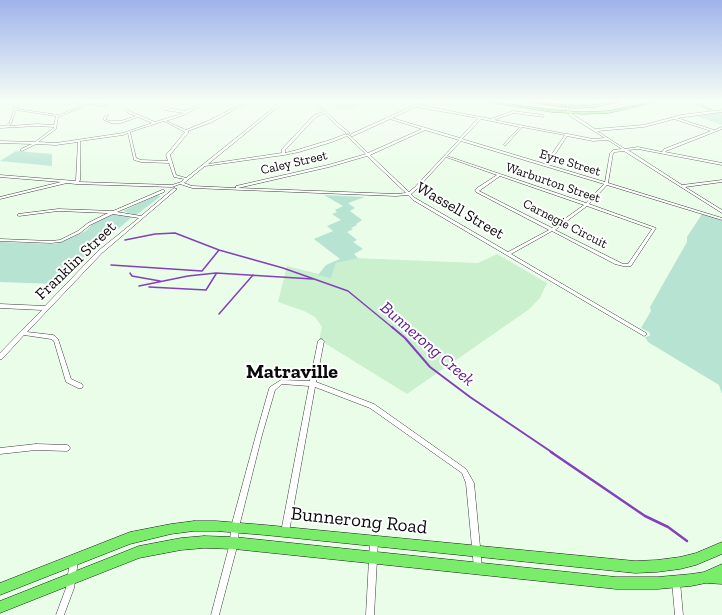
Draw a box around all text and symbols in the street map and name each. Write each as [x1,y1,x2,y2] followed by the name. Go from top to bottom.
[538,146,602,180] street label: Eyre Street
[259,148,329,178] street label: Caley Street
[504,159,602,207] street label: Warburton Street
[413,178,507,244] street label: Wassell Street
[520,196,610,252] street label: Carnegie Circuit
[32,218,120,304] street label: Franklin Street
[376,298,478,390] water label: Bunnerong Creek
[246,360,338,384] district label: Matraville
[290,503,428,539] street label: Bunnerong Road

